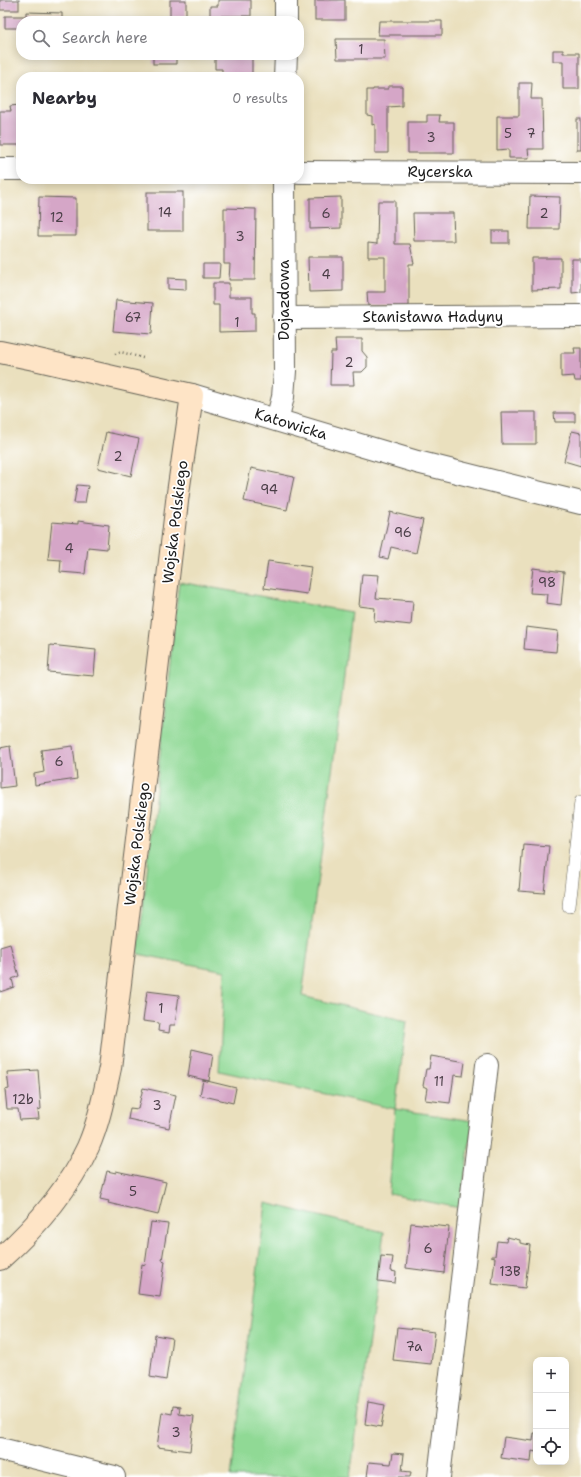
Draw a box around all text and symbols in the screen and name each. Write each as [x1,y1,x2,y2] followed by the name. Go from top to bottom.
[16,16,304,60] search box
[30,27,52,49] icon: search
[62,28,148,48] text: Search here
[358,41,364,58] house number: 1
[32,87,97,109] text: Nearby
[232,90,288,107] text: 0 results
[504,125,512,142] house number: 5
[526,125,536,142] house number: 7
[426,129,436,146] house number: 3
[407,162,473,182] street label: Rycerska
[158,204,172,221] house number: 14
[321,205,331,222] house number: 6
[539,205,549,222] house number: 2
[50,209,64,226] house number: 12
[235,228,245,245] house number: 3
[274,259,294,340] street label: Dojazdowa
[321,266,331,283] house number: 4
[363,307,503,327] street label: Stanisława Hadyny
[125,309,141,326] house number: 67
[234,314,240,331] house number: 1
[344,354,354,371] house number: 2
[252,403,331,445] street label: Katowicka
[113,448,123,465] house number: 2
[158,459,192,585] street label: Wojska Polskiego
[260,481,278,498] house number: 94
[394,524,412,541] house number: 96
[64,540,74,557] house number: 4
[538,574,556,591] house number: 98
[54,753,64,770] house number: 6
[120,781,154,907] street label: Wojska Polskiego
[158,1000,164,1017] house number: 1
[434,1073,444,1090] house number: 11
[12,1091,34,1108] house number: 12b
[152,1097,162,1114] house number: 3
[129,1183,137,1200] house number: 5
[423,1240,433,1257] house number: 6
[499,1263,521,1280] house number: 13B
[406,1338,422,1355] house number: 7a
[533,1357,569,1465] map controls
[533,1357,569,1393] button: +
[533,1393,569,1429] button: −
[171,1424,181,1441] house number: 3
[533,1429,569,1465] button: locate

